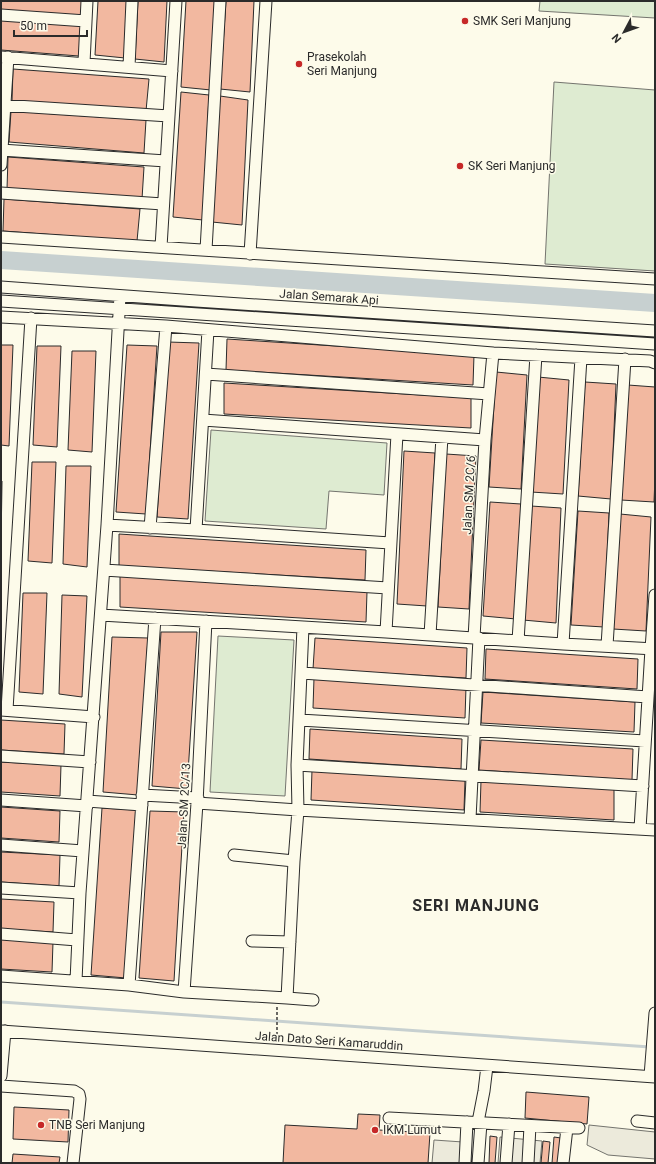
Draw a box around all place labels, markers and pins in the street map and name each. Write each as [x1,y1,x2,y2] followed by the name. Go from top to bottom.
[473,14,571,28] place label: SMK Seri Manjung
[460,16,470,26] marker: SMK Seri Manjung
[307,50,377,78] place label: Prasekolah Seri Manjung
[294,59,304,69] marker: Prasekolah Seri Manjung
[468,159,556,173] place label: SK Seri Manjung
[455,161,465,171] marker: SK Seri Manjung
[49,1118,145,1132] place label: TNB Seri Manjung
[36,1120,46,1130] marker: TNB Seri Manjung
[383,1123,441,1137] place label: IKM Lumut
[370,1125,380,1135] marker: IKM Lumut

